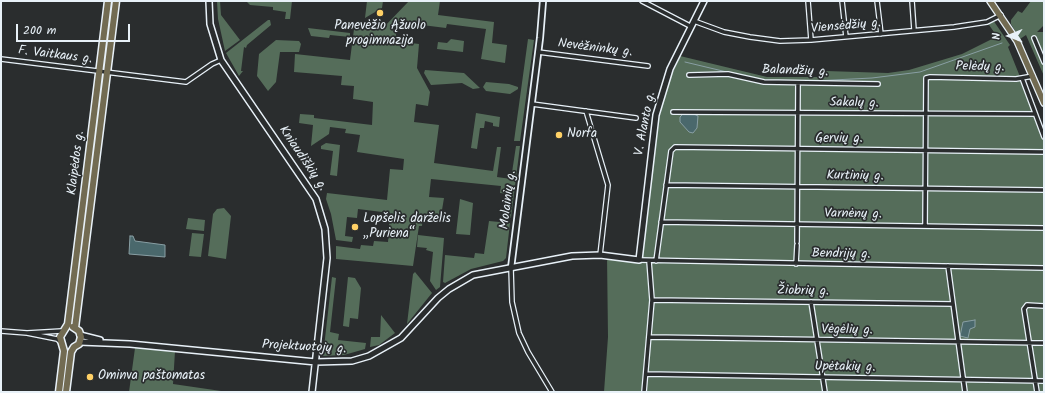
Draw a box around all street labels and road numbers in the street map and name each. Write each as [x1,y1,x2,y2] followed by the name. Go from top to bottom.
[810,16,882,38] street label: Viensėdžių g.
[557,37,633,61] street label: Nevėžninkų g.
[17,44,93,68] street label: F. Vaitkaus g.
[955,60,1005,76] street label: Pelėdų g.
[762,63,828,81] street label: Balandžių g.
[632,91,660,157] street label: V. Alanto g.
[829,96,879,112] street label: Sakalų g.
[275,124,329,194] street label: Kniaudiškių g.
[65,130,89,196] street label: Klaipėdos g.
[815,132,863,148] street label: Gervių g.
[826,169,884,185] street label: Kurtinių g.
[498,170,520,230] street label: Molainių g.
[824,207,882,223] street label: Varnėnų g.
[811,247,871,263] street label: Bendrijų g.
[777,284,829,300] street label: Žiobrių g.
[821,323,873,339] street label: Vėgėlių g.
[261,338,347,358] street label: Projektuotojų g.
[815,360,875,376] street label: Upėtakių g.

